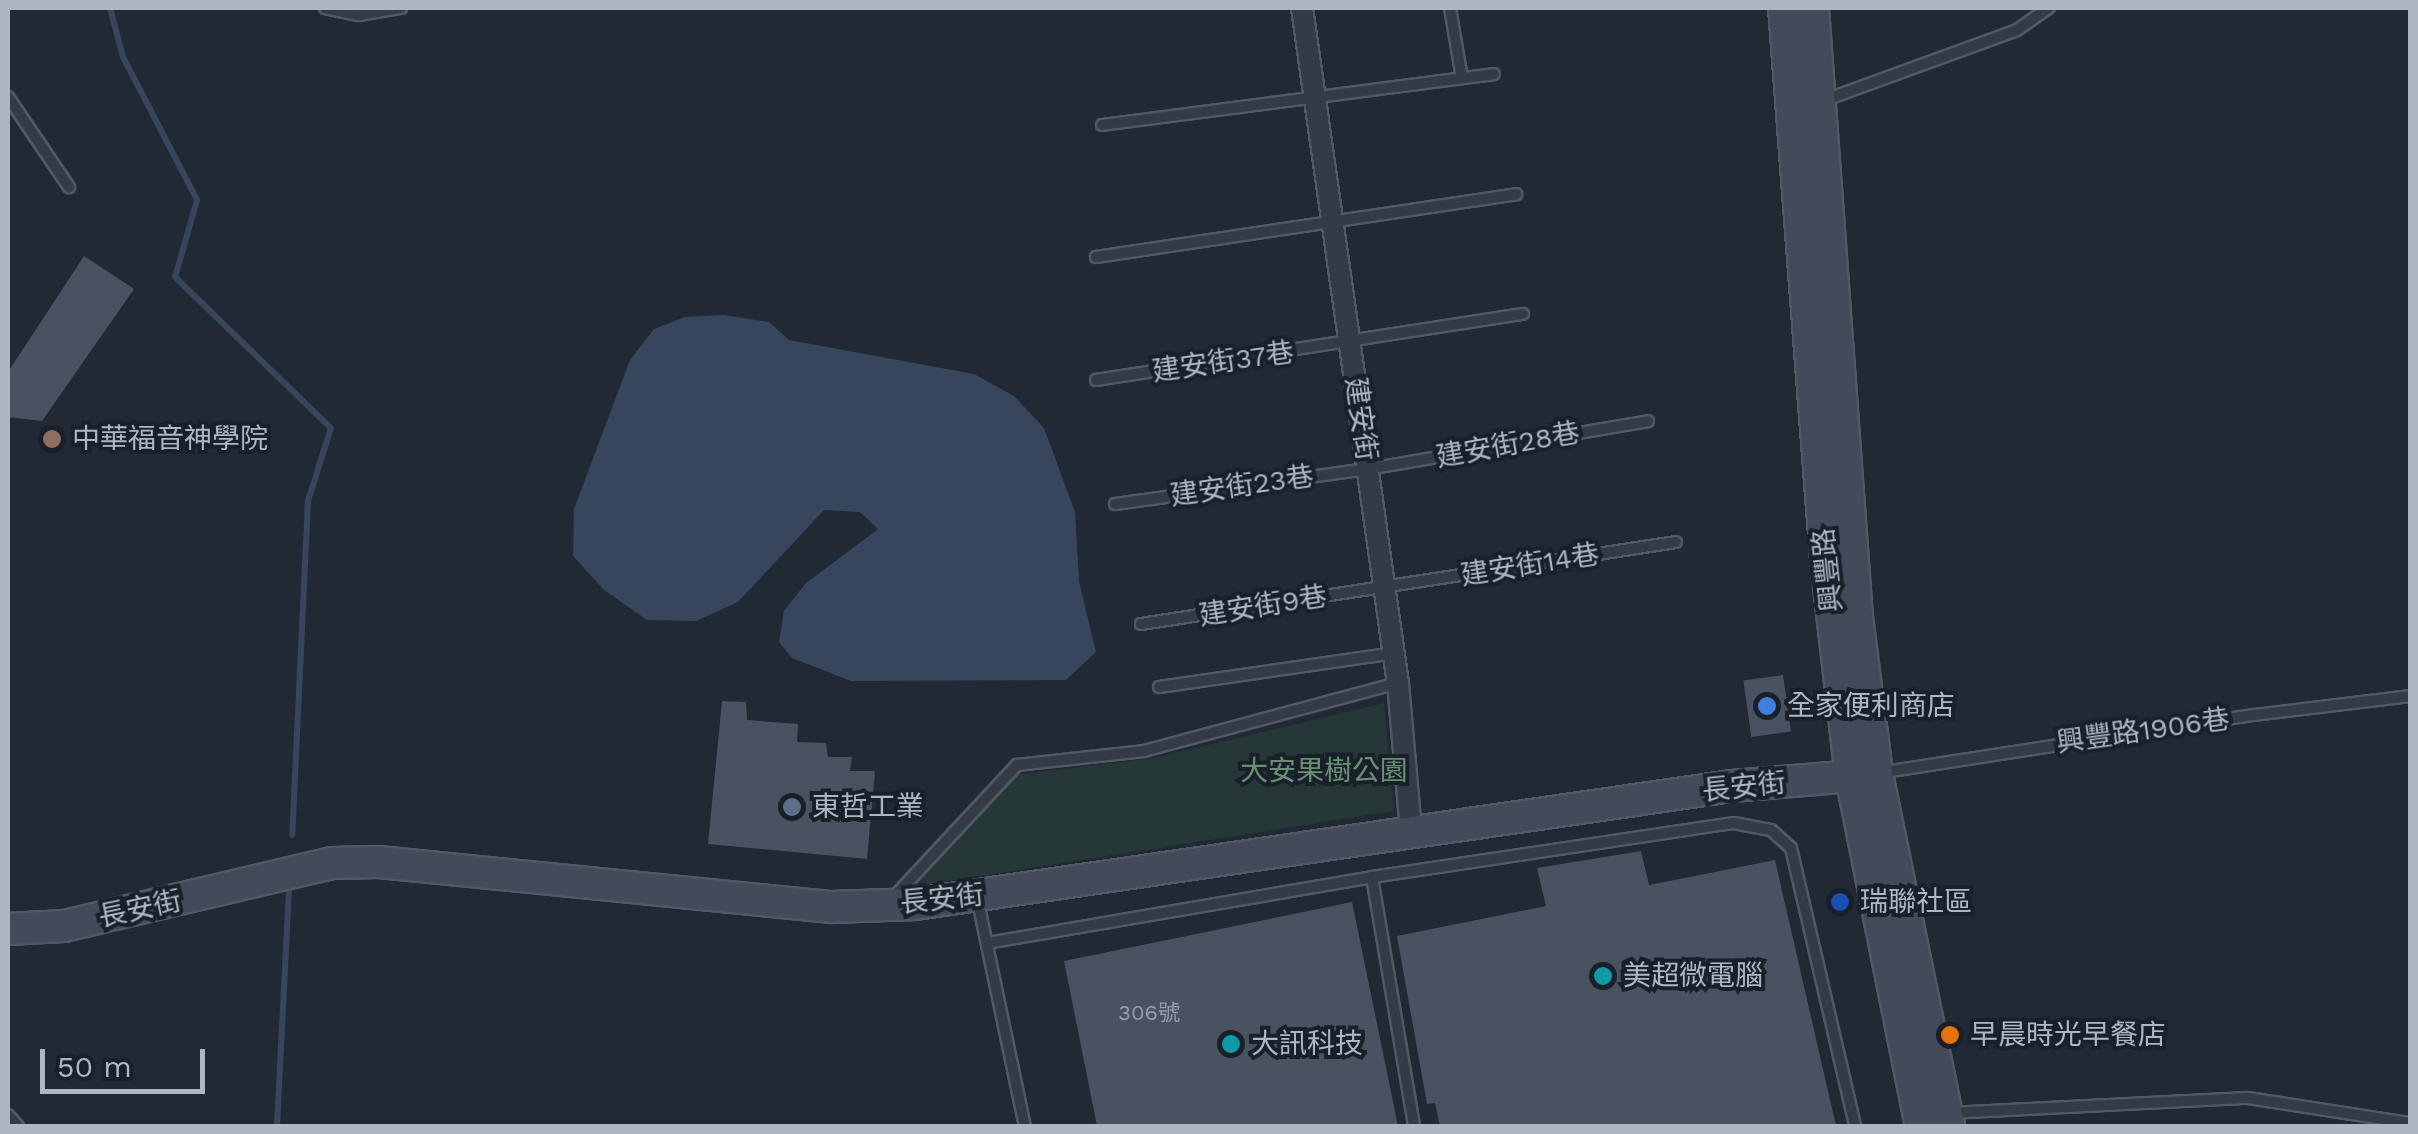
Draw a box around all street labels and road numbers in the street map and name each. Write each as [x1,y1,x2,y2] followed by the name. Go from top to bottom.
[1150,335,1296,389] street label: 建安街37巷
[1339,375,1383,463] street label: 建安街
[1433,416,1583,474] street label: 建安街28巷
[1168,459,1316,513] street label: 建安街23巷
[1807,526,1849,614] street label: 興豐路
[1458,537,1602,593] street label: 建安街14巷
[1197,579,1329,633] street label: 建安街9巷
[2054,702,2232,760] street label: 興豐路1906巷
[1700,766,1788,808] street label: 長安街
[898,878,986,920] street label: 長安街
[95,884,185,934] street label: 長安街

